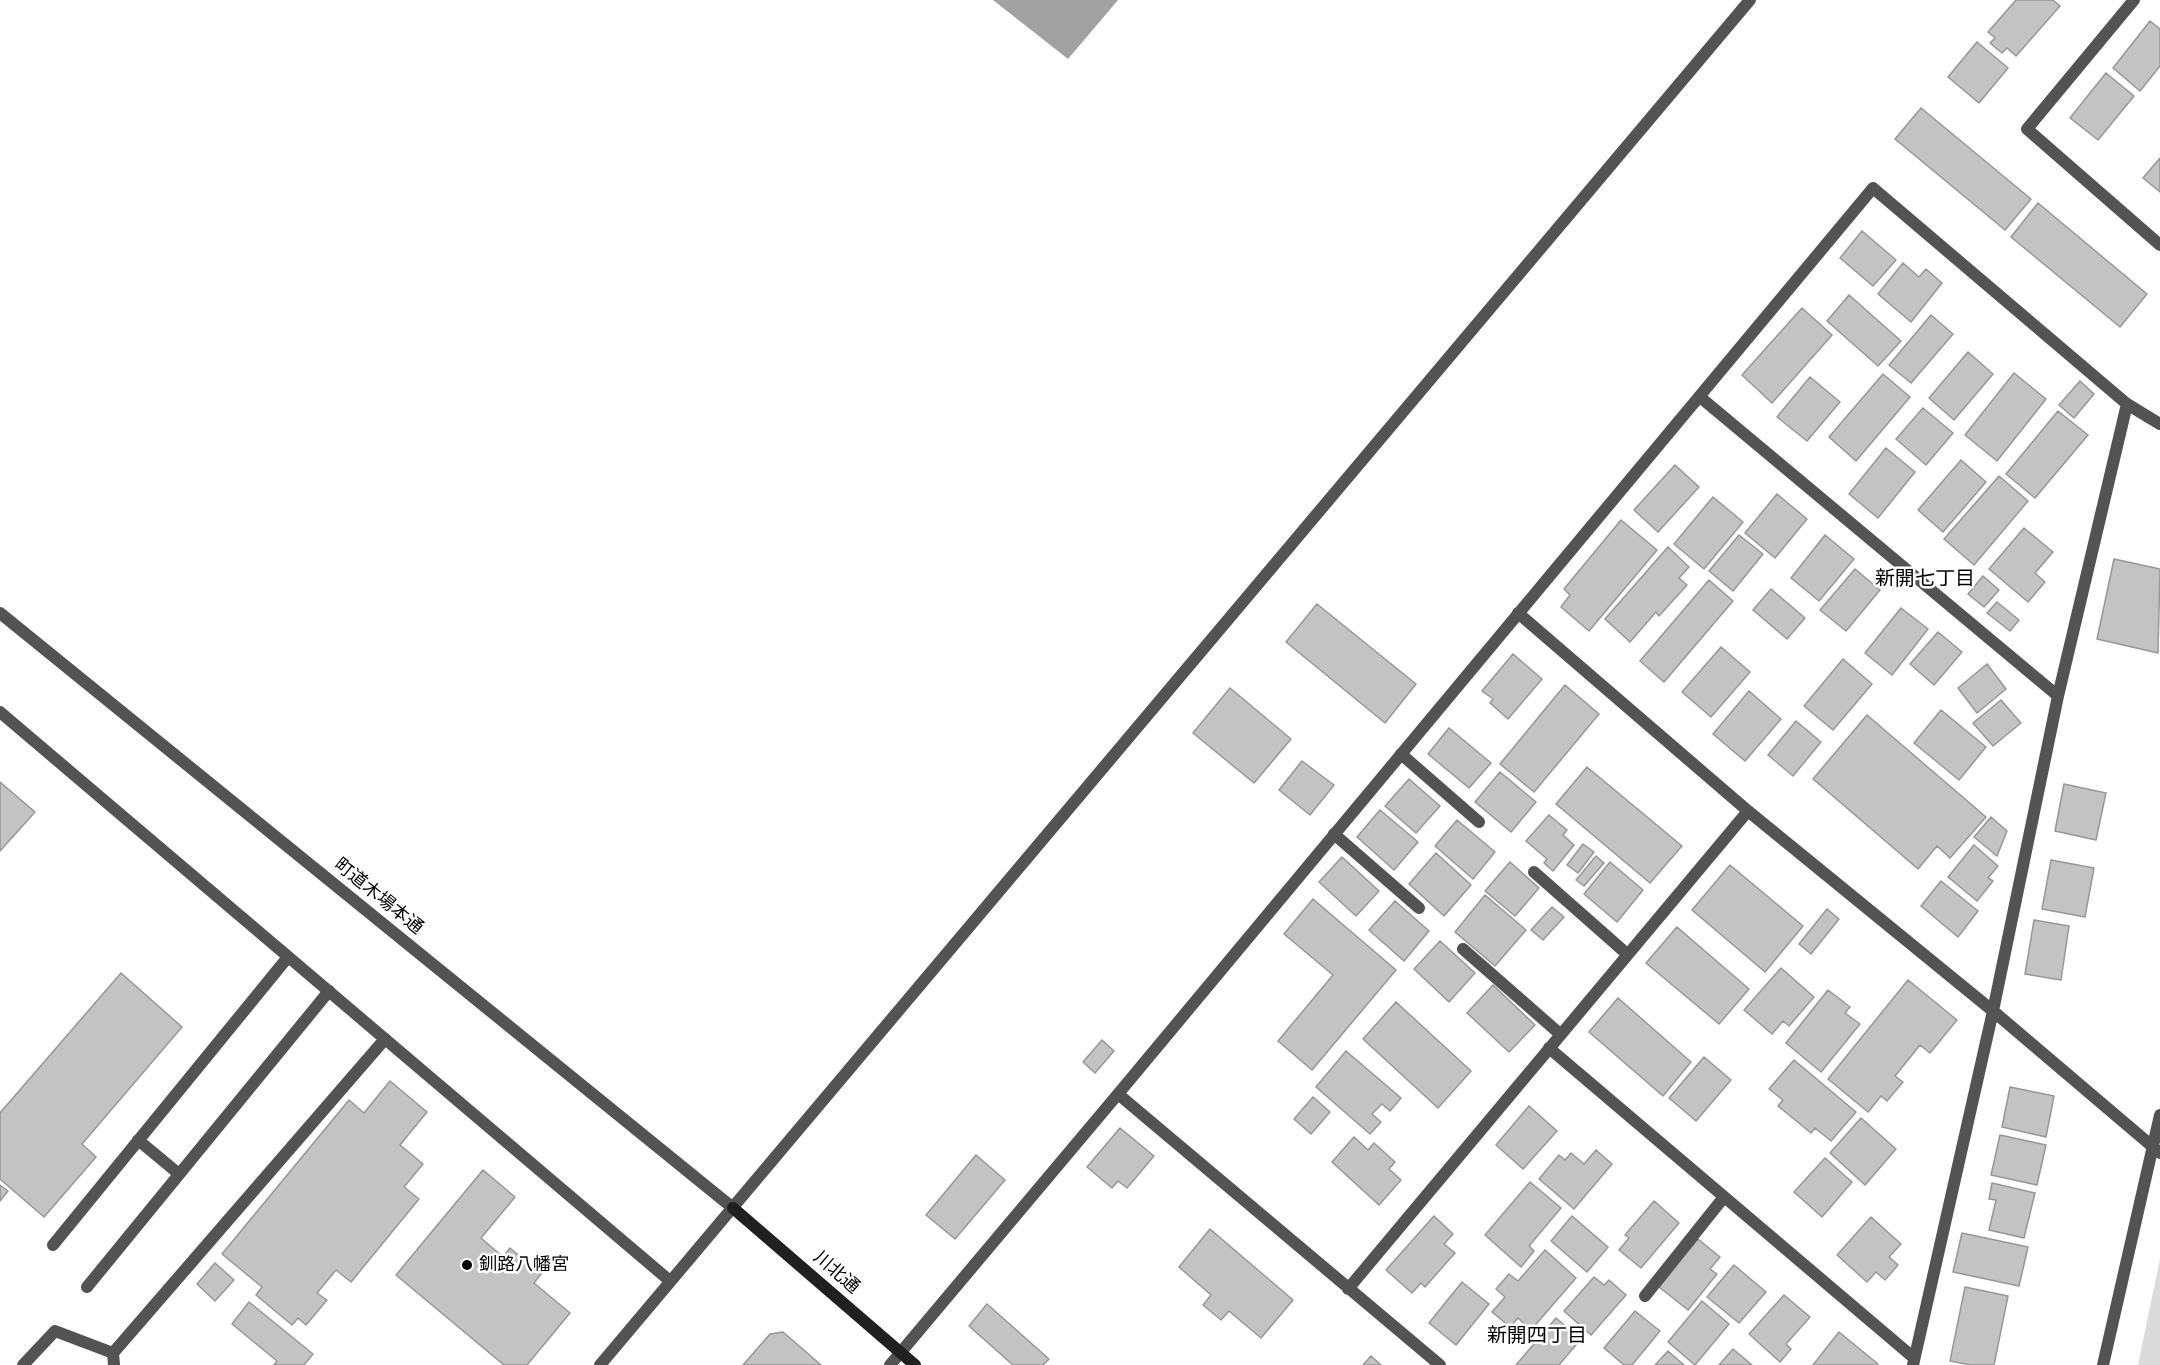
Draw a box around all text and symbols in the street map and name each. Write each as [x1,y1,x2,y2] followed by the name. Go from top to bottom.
[1875,568,1975,592] district label: 新開七丁目
[329,855,427,939] street label: 町道木場本通
[809,1247,863,1299] street label: 川北通
[479,1254,569,1276] place label: 釧路八幡宮
[460,1258,474,1272] marker: 釧路八幡宮
[1487,1325,1587,1349] district label: 新開四丁目

